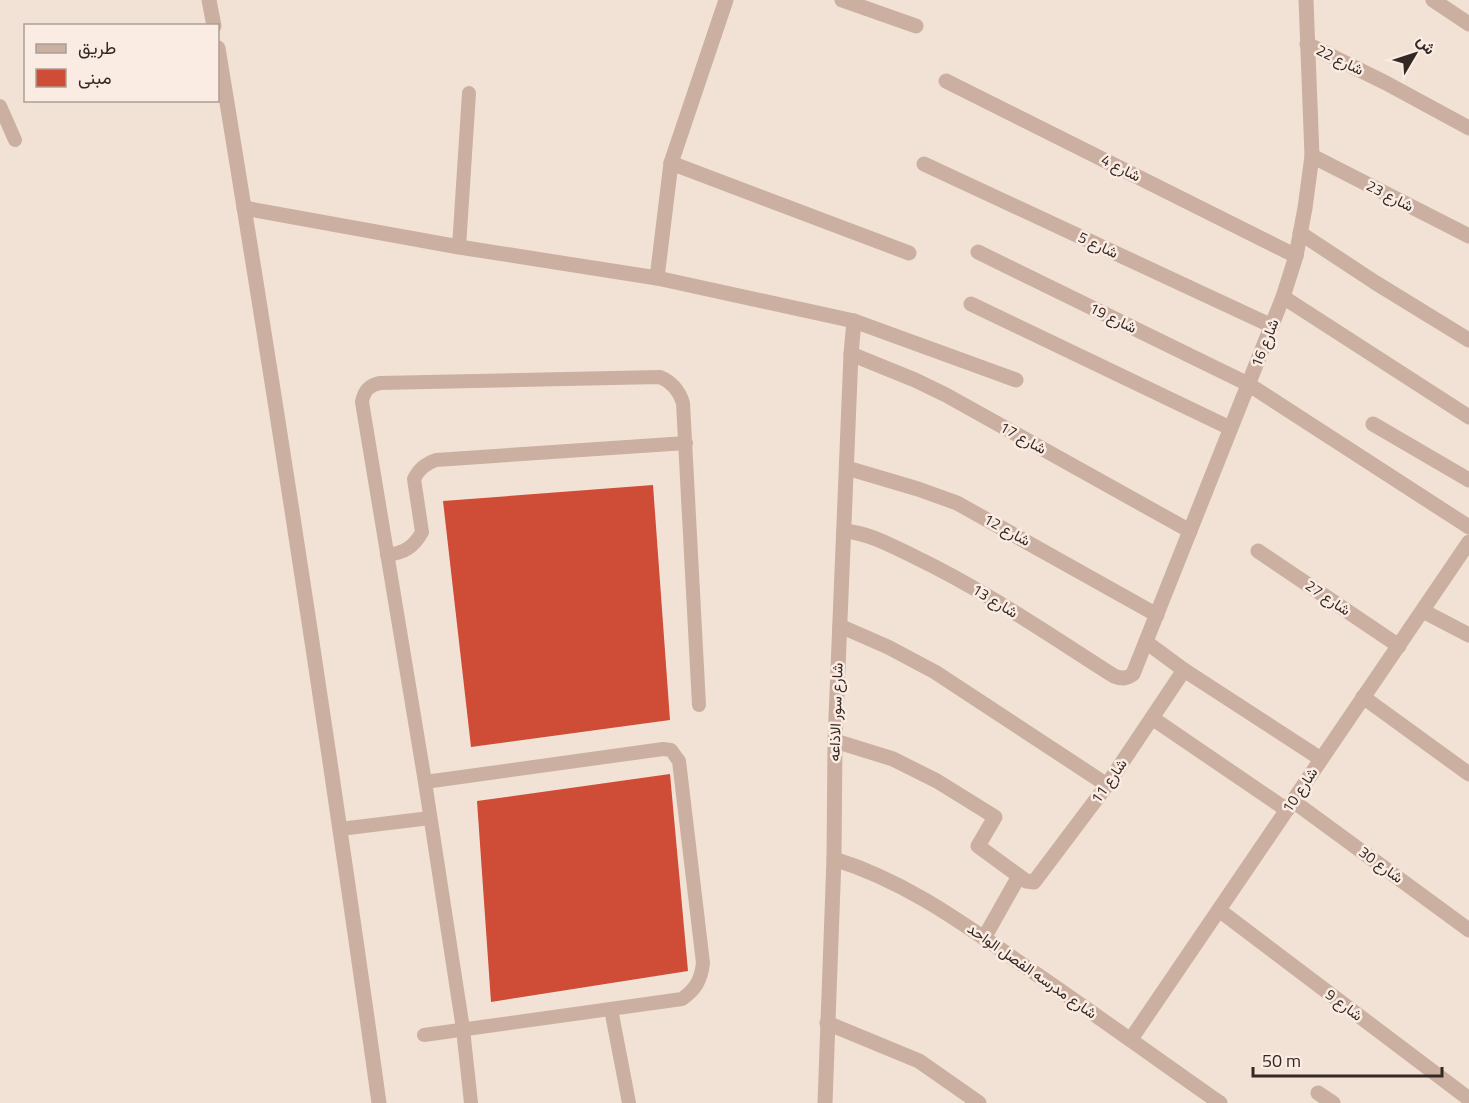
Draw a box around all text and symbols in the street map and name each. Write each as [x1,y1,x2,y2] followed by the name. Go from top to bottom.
[24,24,219,102] legend
[1385,24,1445,84] north arrow
[1411,30,1442,60] text: ش
[78,34,116,61] text: طريق
[1313,38,1368,81] street label: شارع 22
[78,64,112,91] text: مبنى
[1097,148,1145,187] street label: شارع 4
[1363,174,1418,217] street label: شارع 23
[1074,225,1122,264] street label: شارع 5
[1086,296,1141,339] street label: شارع 19
[1244,315,1285,370] street label: شارع 16
[996,415,1051,460] street label: شارع 17
[980,507,1035,552] street label: شارع 12
[1301,574,1356,621] street label: شارع 27
[968,578,1023,623] street label: شارع 13
[822,662,849,762] street label: شارع سور الاذاعه
[1085,753,1133,808] street label: شارع 11
[1276,762,1323,817] street label: شارع 10
[1354,841,1409,889] street label: شارع 30
[963,917,1102,1024] street label: شارع مدرسه الفصل الواحد
[1321,983,1368,1026] street label: شارع 9
[1253,1040,1442,1078] scale bar
[1262,1047,1301,1074] text: 50 m

